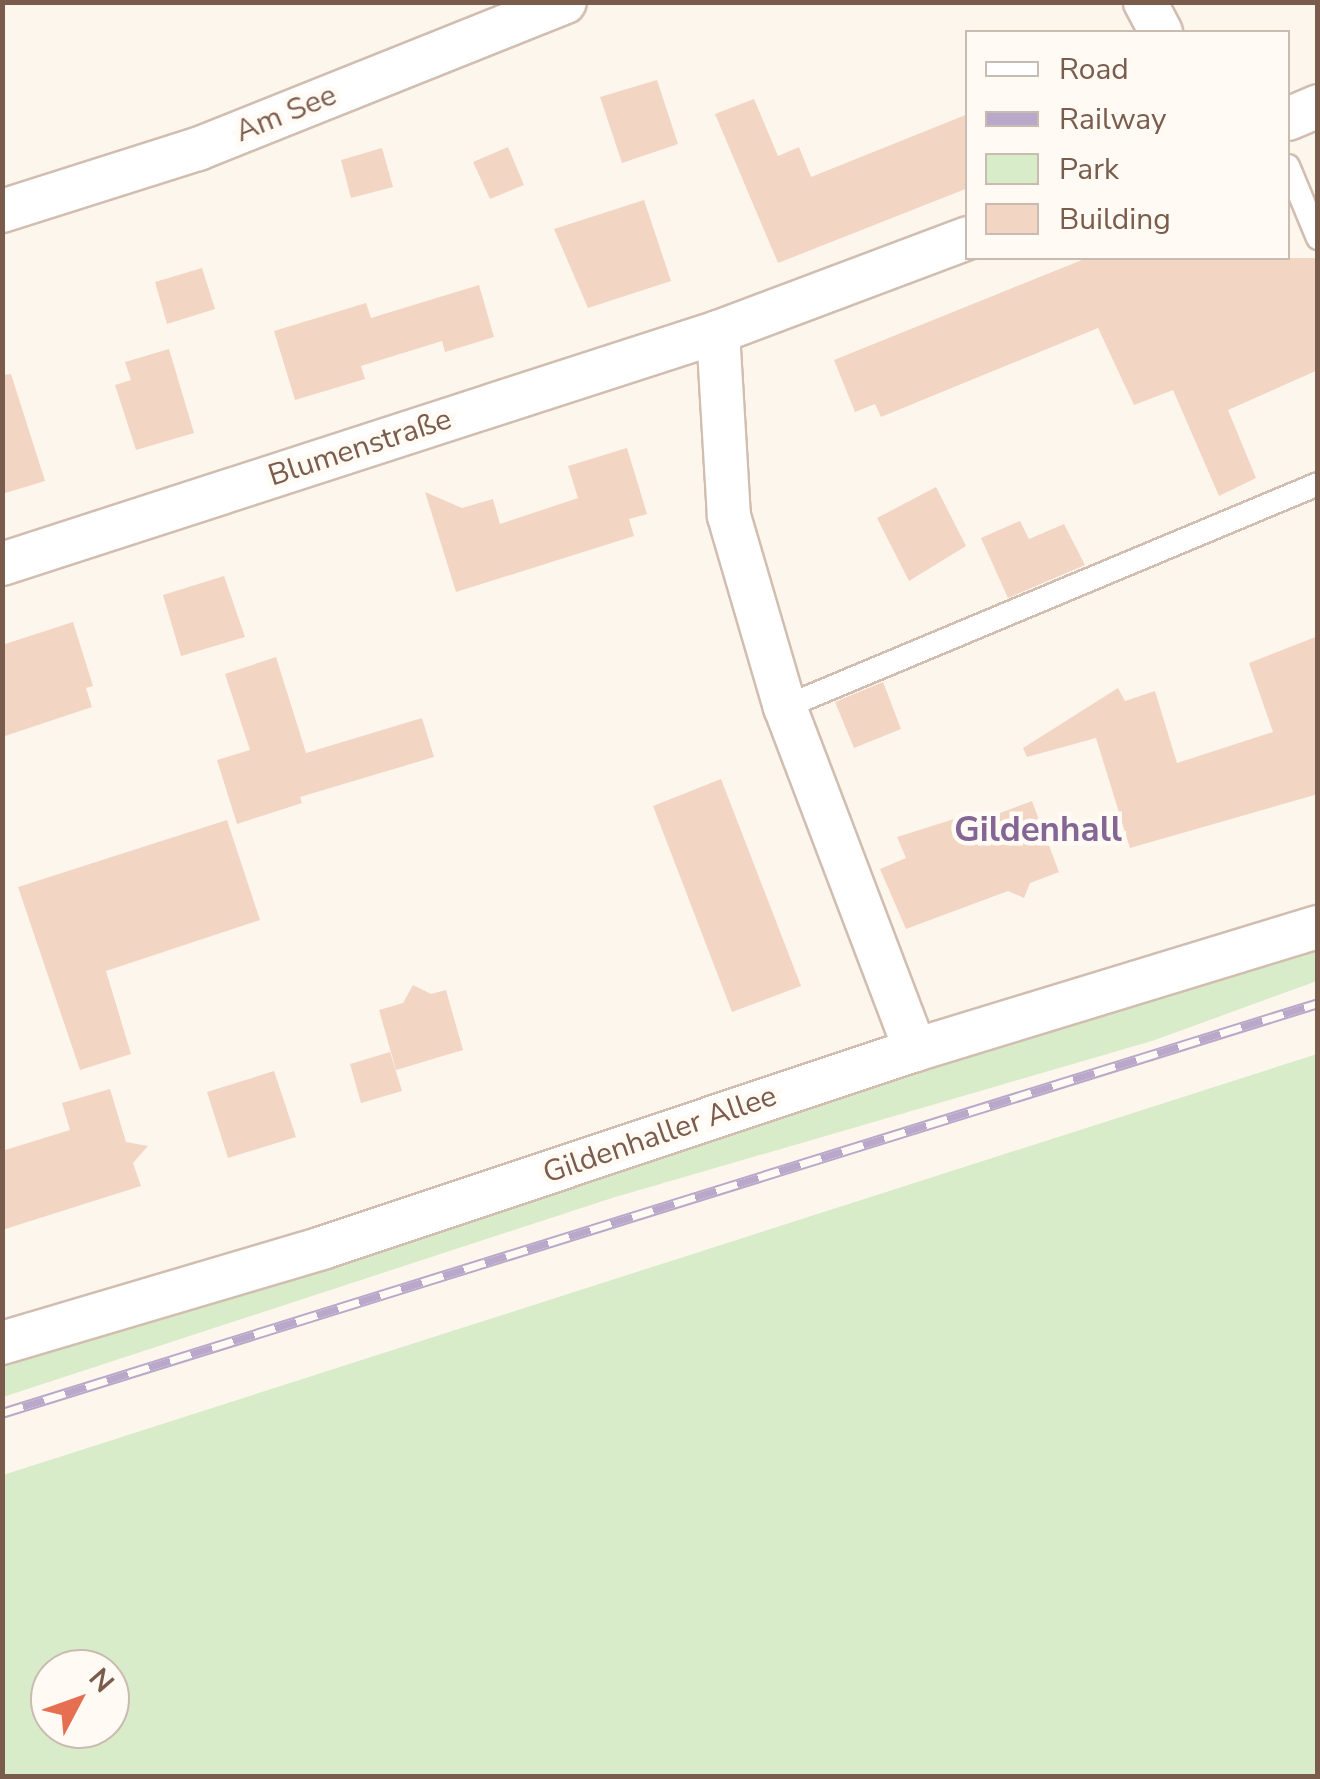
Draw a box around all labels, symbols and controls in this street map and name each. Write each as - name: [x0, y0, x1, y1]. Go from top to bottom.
- legend: [965, 30, 1290, 260]
- text: Road: [1059, 49, 1129, 90]
- street label: Am See: [230, 78, 342, 150]
- text: Railway: [1059, 99, 1167, 140]
- text: Park: [1059, 149, 1119, 190]
- text: Building: [1059, 199, 1171, 240]
- street label: Blumenstraße: [264, 401, 456, 495]
- district label: Gildenhall: [954, 809, 1122, 851]
- street label: Gildenhaller Allee: [539, 1078, 781, 1192]
- north arrow: [30, 1649, 130, 1749]
- text: N: [80, 1660, 122, 1701]

